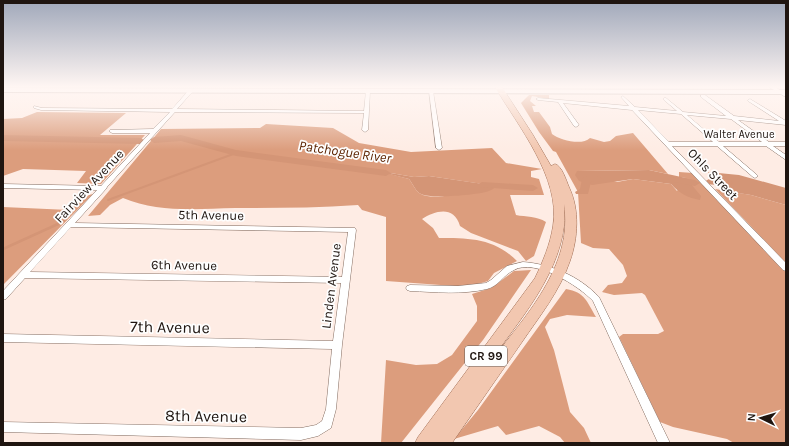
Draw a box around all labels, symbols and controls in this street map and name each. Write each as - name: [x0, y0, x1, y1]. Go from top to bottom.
- street label: Walter Avenue: [703, 128, 775, 141]
- water label: Patchogue River: [298, 137, 393, 167]
- street label: Ohls Street: [685, 145, 741, 203]
- street label: Fairview Avenue: [51, 146, 127, 226]
- street label: 5th Avenue: [178, 207, 244, 223]
- street label: Linden Avenue: [318, 242, 344, 330]
- street label: 6th Avenue: [151, 257, 217, 273]
- street label: 7th Avenue: [130, 317, 210, 337]
- road number: CR 99: [465, 346, 507, 366]
- north arrow: [741, 398, 781, 438]
- street label: 8th Avenue: [165, 406, 247, 426]
- text: N: [745, 413, 758, 422]

